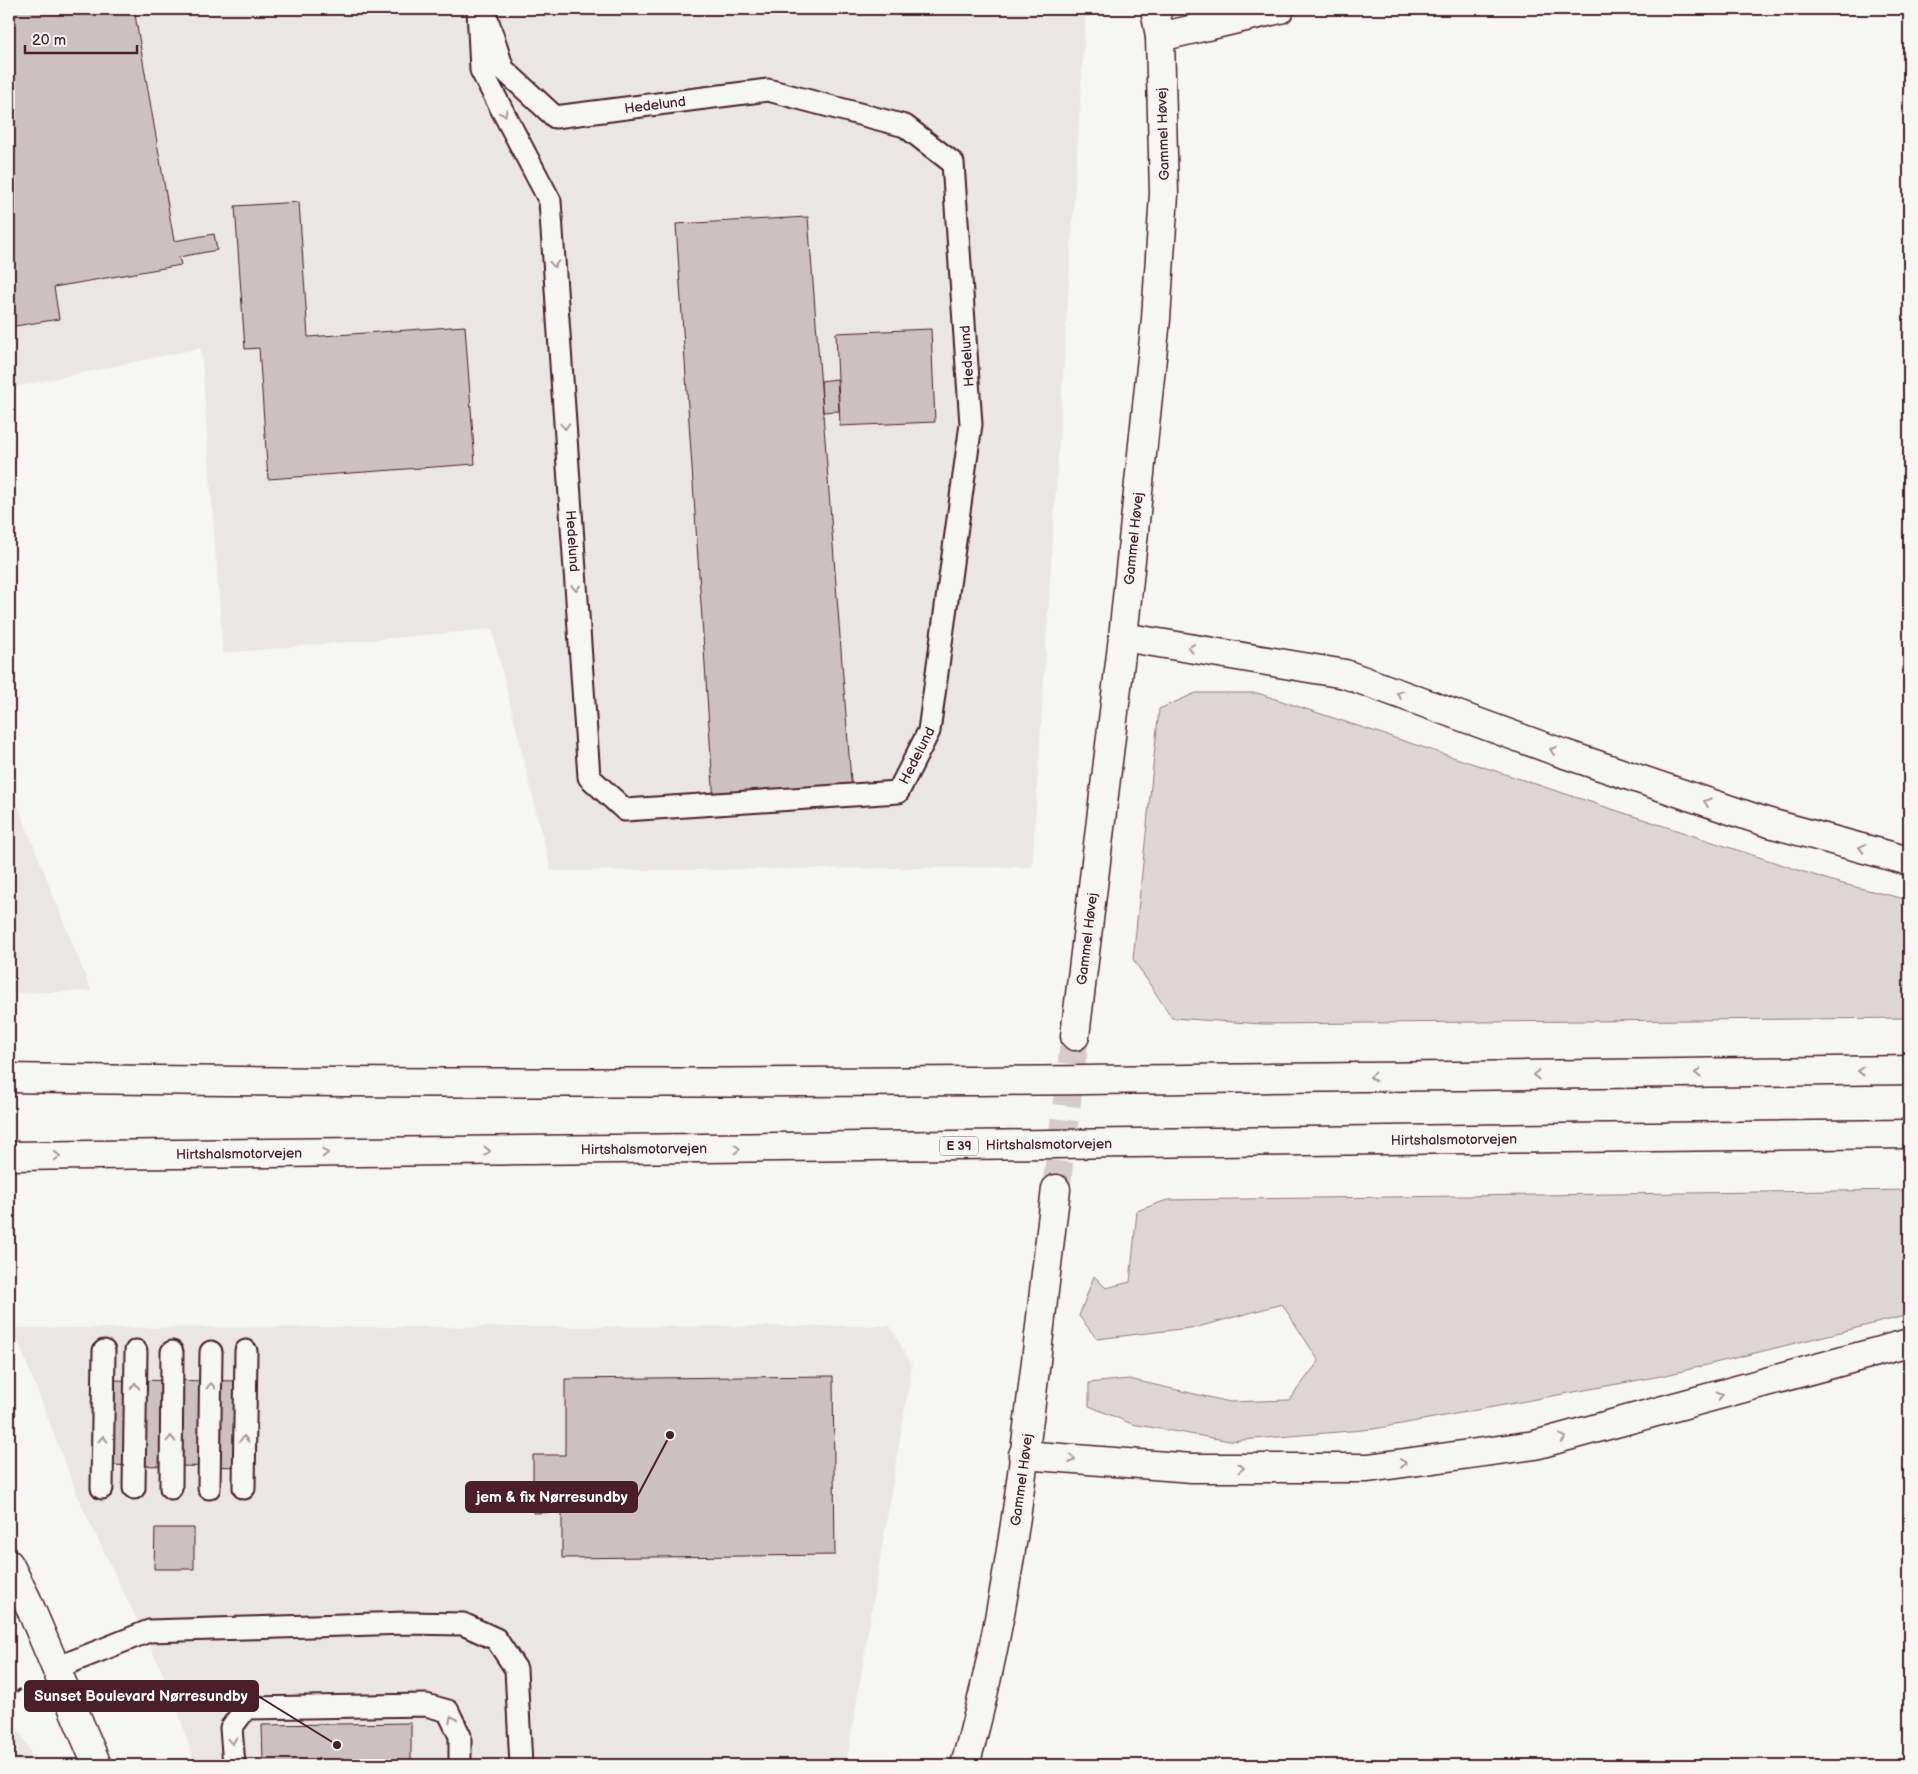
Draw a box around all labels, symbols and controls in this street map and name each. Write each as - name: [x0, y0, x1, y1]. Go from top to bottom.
- scale bar: [25, 22, 138, 54]
- text: 20 m: [32, 31, 66, 50]
- street label: Gammel Høvej: [1153, 87, 1173, 181]
- street label: Hedelund: [623, 93, 687, 117]
- one-way arrow: [498, 108, 508, 117]
- one-way arrow: [549, 261, 560, 269]
- street label: Hedelund: [956, 325, 978, 387]
- one-way arrow: [560, 423, 571, 431]
- street label: Gammel Høvej: [1120, 491, 1146, 586]
- street label: Hedelund: [562, 510, 584, 572]
- one-way arrow: [571, 585, 582, 593]
- one-way arrow: [1186, 643, 1195, 653]
- one-way arrow: [1396, 690, 1405, 700]
- street label: Hedelund: [895, 724, 938, 787]
- one-way arrow: [1549, 746, 1557, 756]
- one-way arrow: [1703, 797, 1711, 807]
- one-way arrow: [1858, 843, 1867, 854]
- street label: Gammel Høvej: [1073, 891, 1101, 986]
- one-way arrow: [1856, 1066, 1864, 1076]
- one-way arrow: [1694, 1068, 1702, 1078]
- one-way arrow: [1531, 1070, 1539, 1080]
- one-way arrow: [1369, 1072, 1376, 1082]
- street label: Hirtshalsmotorvejen: [1391, 1130, 1517, 1149]
- street label: Hirtshalsmotorvejen: [986, 1135, 1112, 1153]
- road number: E 39: [940, 1136, 978, 1156]
- street label: Hirtshalsmotorvejen: [581, 1139, 707, 1158]
- street label: Hirtshalsmotorvejen: [176, 1144, 302, 1163]
- one-way arrow: [734, 1144, 742, 1154]
- one-way arrow: [484, 1146, 492, 1156]
- one-way arrow: [322, 1148, 329, 1158]
- one-way arrow: [54, 1151, 62, 1161]
- one-way arrow: [130, 1382, 141, 1390]
- one-way arrow: [206, 1382, 216, 1390]
- one-way arrow: [1715, 1390, 1724, 1401]
- street label: Gammel Høvej: [1006, 1433, 1036, 1527]
- one-way arrow: [1559, 1433, 1567, 1443]
- one-way arrow: [98, 1435, 108, 1442]
- one-way arrow: [166, 1435, 176, 1442]
- one-way arrow: [239, 1435, 250, 1443]
- one-way arrow: [1068, 1453, 1076, 1464]
- one-way arrow: [1399, 1458, 1407, 1469]
- one-way arrow: [1237, 1463, 1245, 1473]
- callout: jem & fix Nørresundby: [466, 1482, 637, 1512]
- text: jem & fix Nørresundby: [475, 1488, 628, 1507]
- callout: Sunset Boulevard Nørresundby: [25, 1681, 258, 1711]
- text: Sunset Boulevard Nørresundby: [34, 1687, 248, 1706]
- one-way arrow: [448, 1715, 458, 1724]
- one-way arrow: [226, 1738, 237, 1746]

